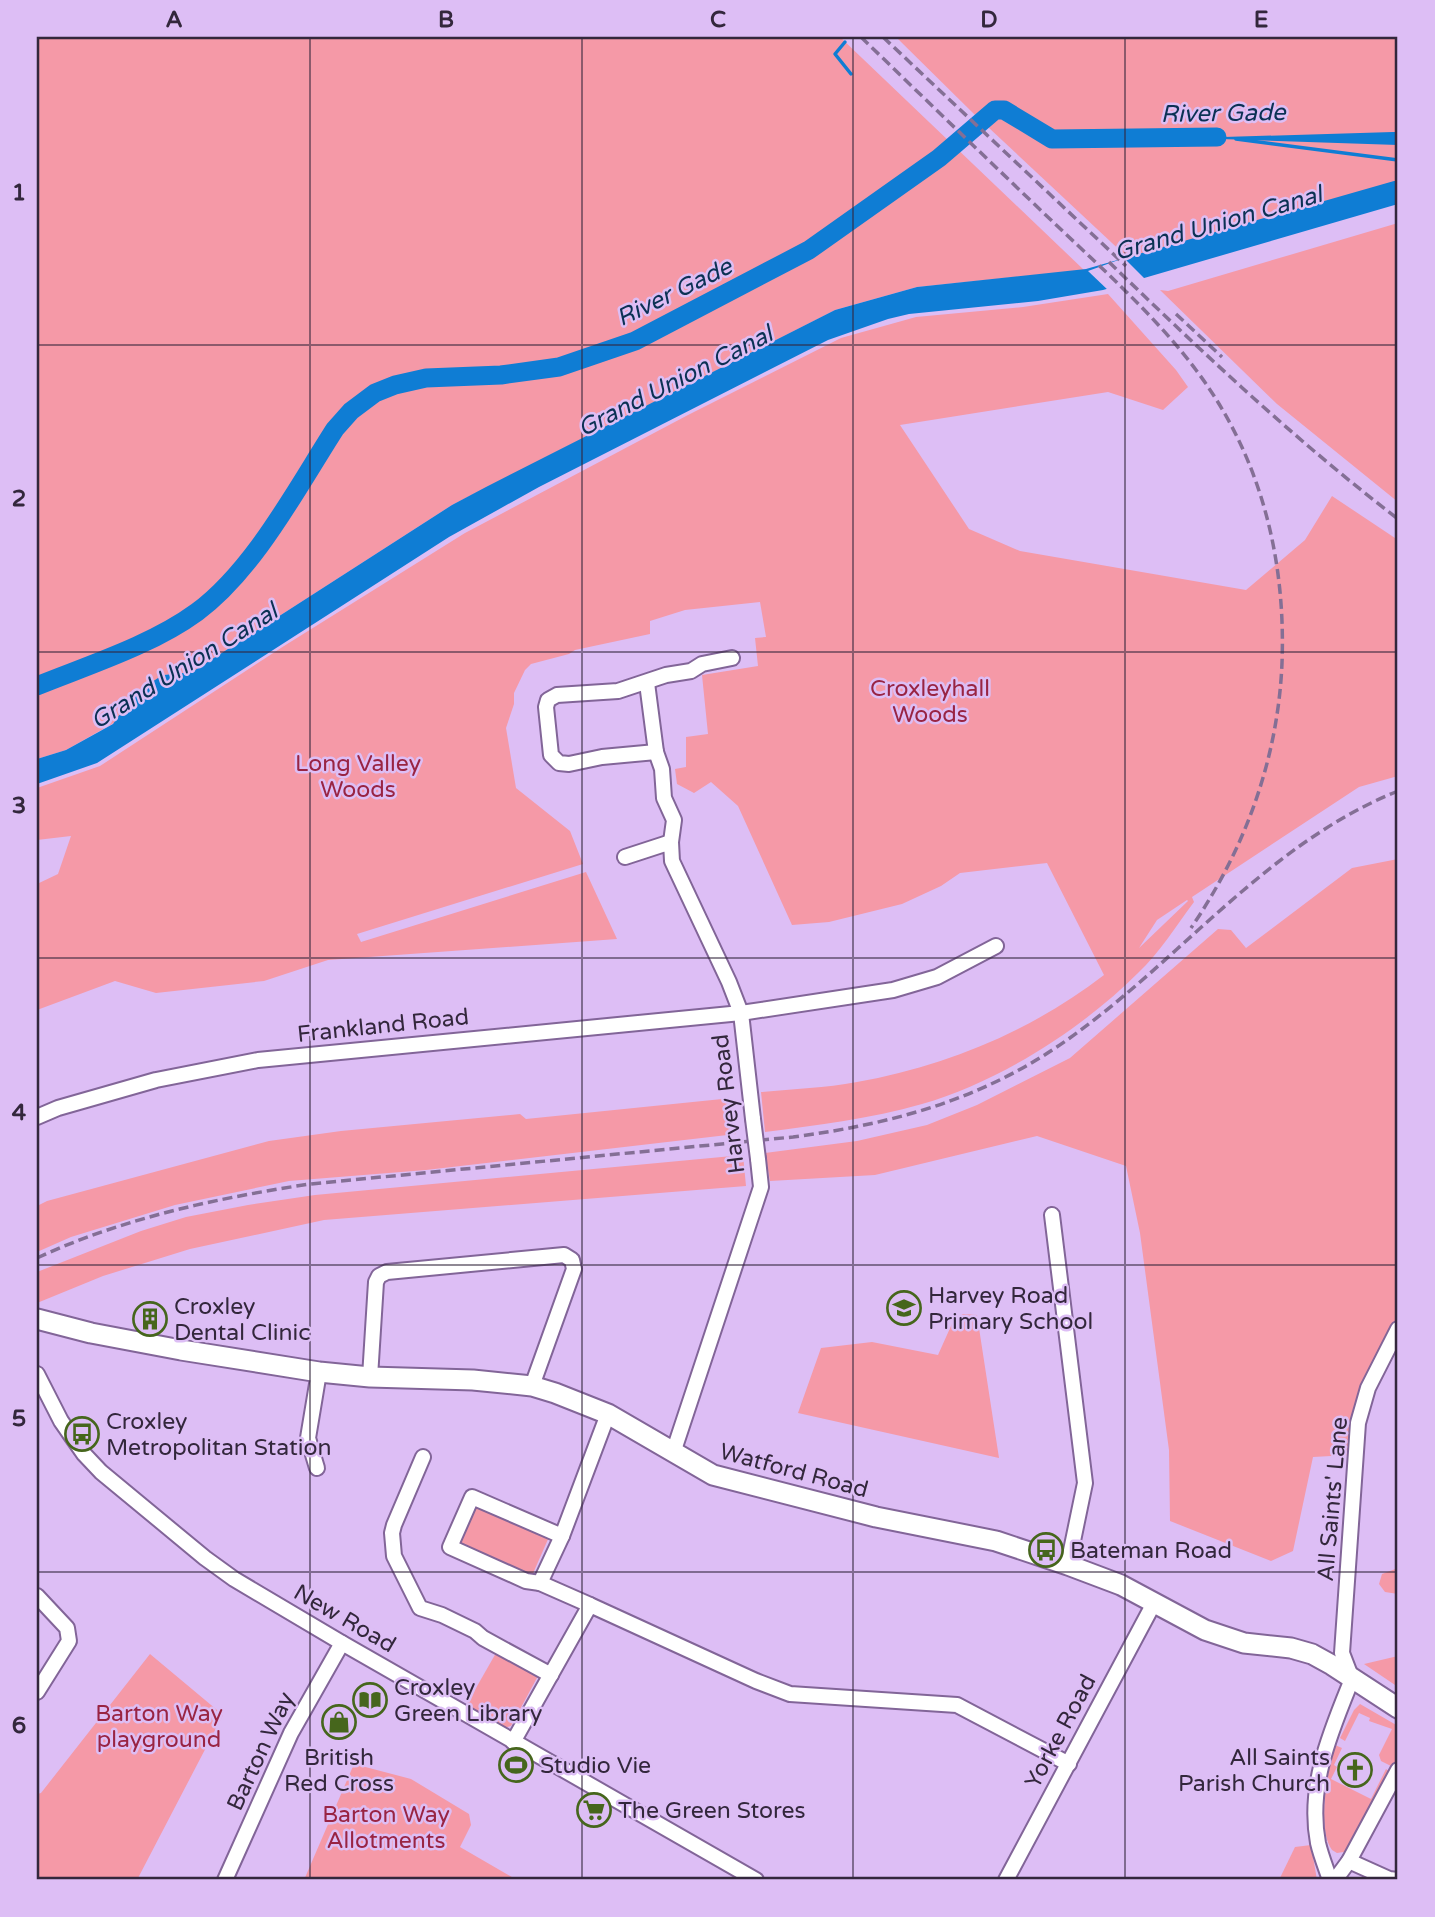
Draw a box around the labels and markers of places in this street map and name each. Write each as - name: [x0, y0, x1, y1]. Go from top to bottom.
- place label: Harvey Road Primary School: [928, 1282, 1093, 1336]
- school or university icon: Harvey Road Primary School: [885, 1289, 923, 1327]
- place label: Croxley Dental Clinic: [174, 1293, 310, 1347]
- building icon: Croxley Dental Clinic: [131, 1300, 169, 1338]
- place label: Croxley Metropolitan Station: [106, 1408, 331, 1462]
- bus stop icon: Croxley Metropolitan Station: [63, 1415, 101, 1453]
- bus stop icon: Bateman Road: [1027, 1531, 1065, 1569]
- place label: Bateman Road: [1070, 1537, 1232, 1565]
- place label: Croxley Green Library: [394, 1674, 542, 1728]
- library icon: Croxley Green Library: [351, 1681, 389, 1719]
- shop icon: British Red Cross: [320, 1703, 358, 1741]
- place label: British Red Cross: [284, 1744, 394, 1798]
- place label: All Saints Parish Church: [1178, 1744, 1330, 1798]
- sports icon: Studio Vie: [497, 1746, 535, 1784]
- church icon: All Saints Parish Church: [1336, 1751, 1374, 1789]
- place label: Studio Vie: [540, 1752, 651, 1780]
- supermarket icon: The Green Stores: [575, 1791, 613, 1829]
- place label: The Green Stores: [618, 1797, 806, 1825]

